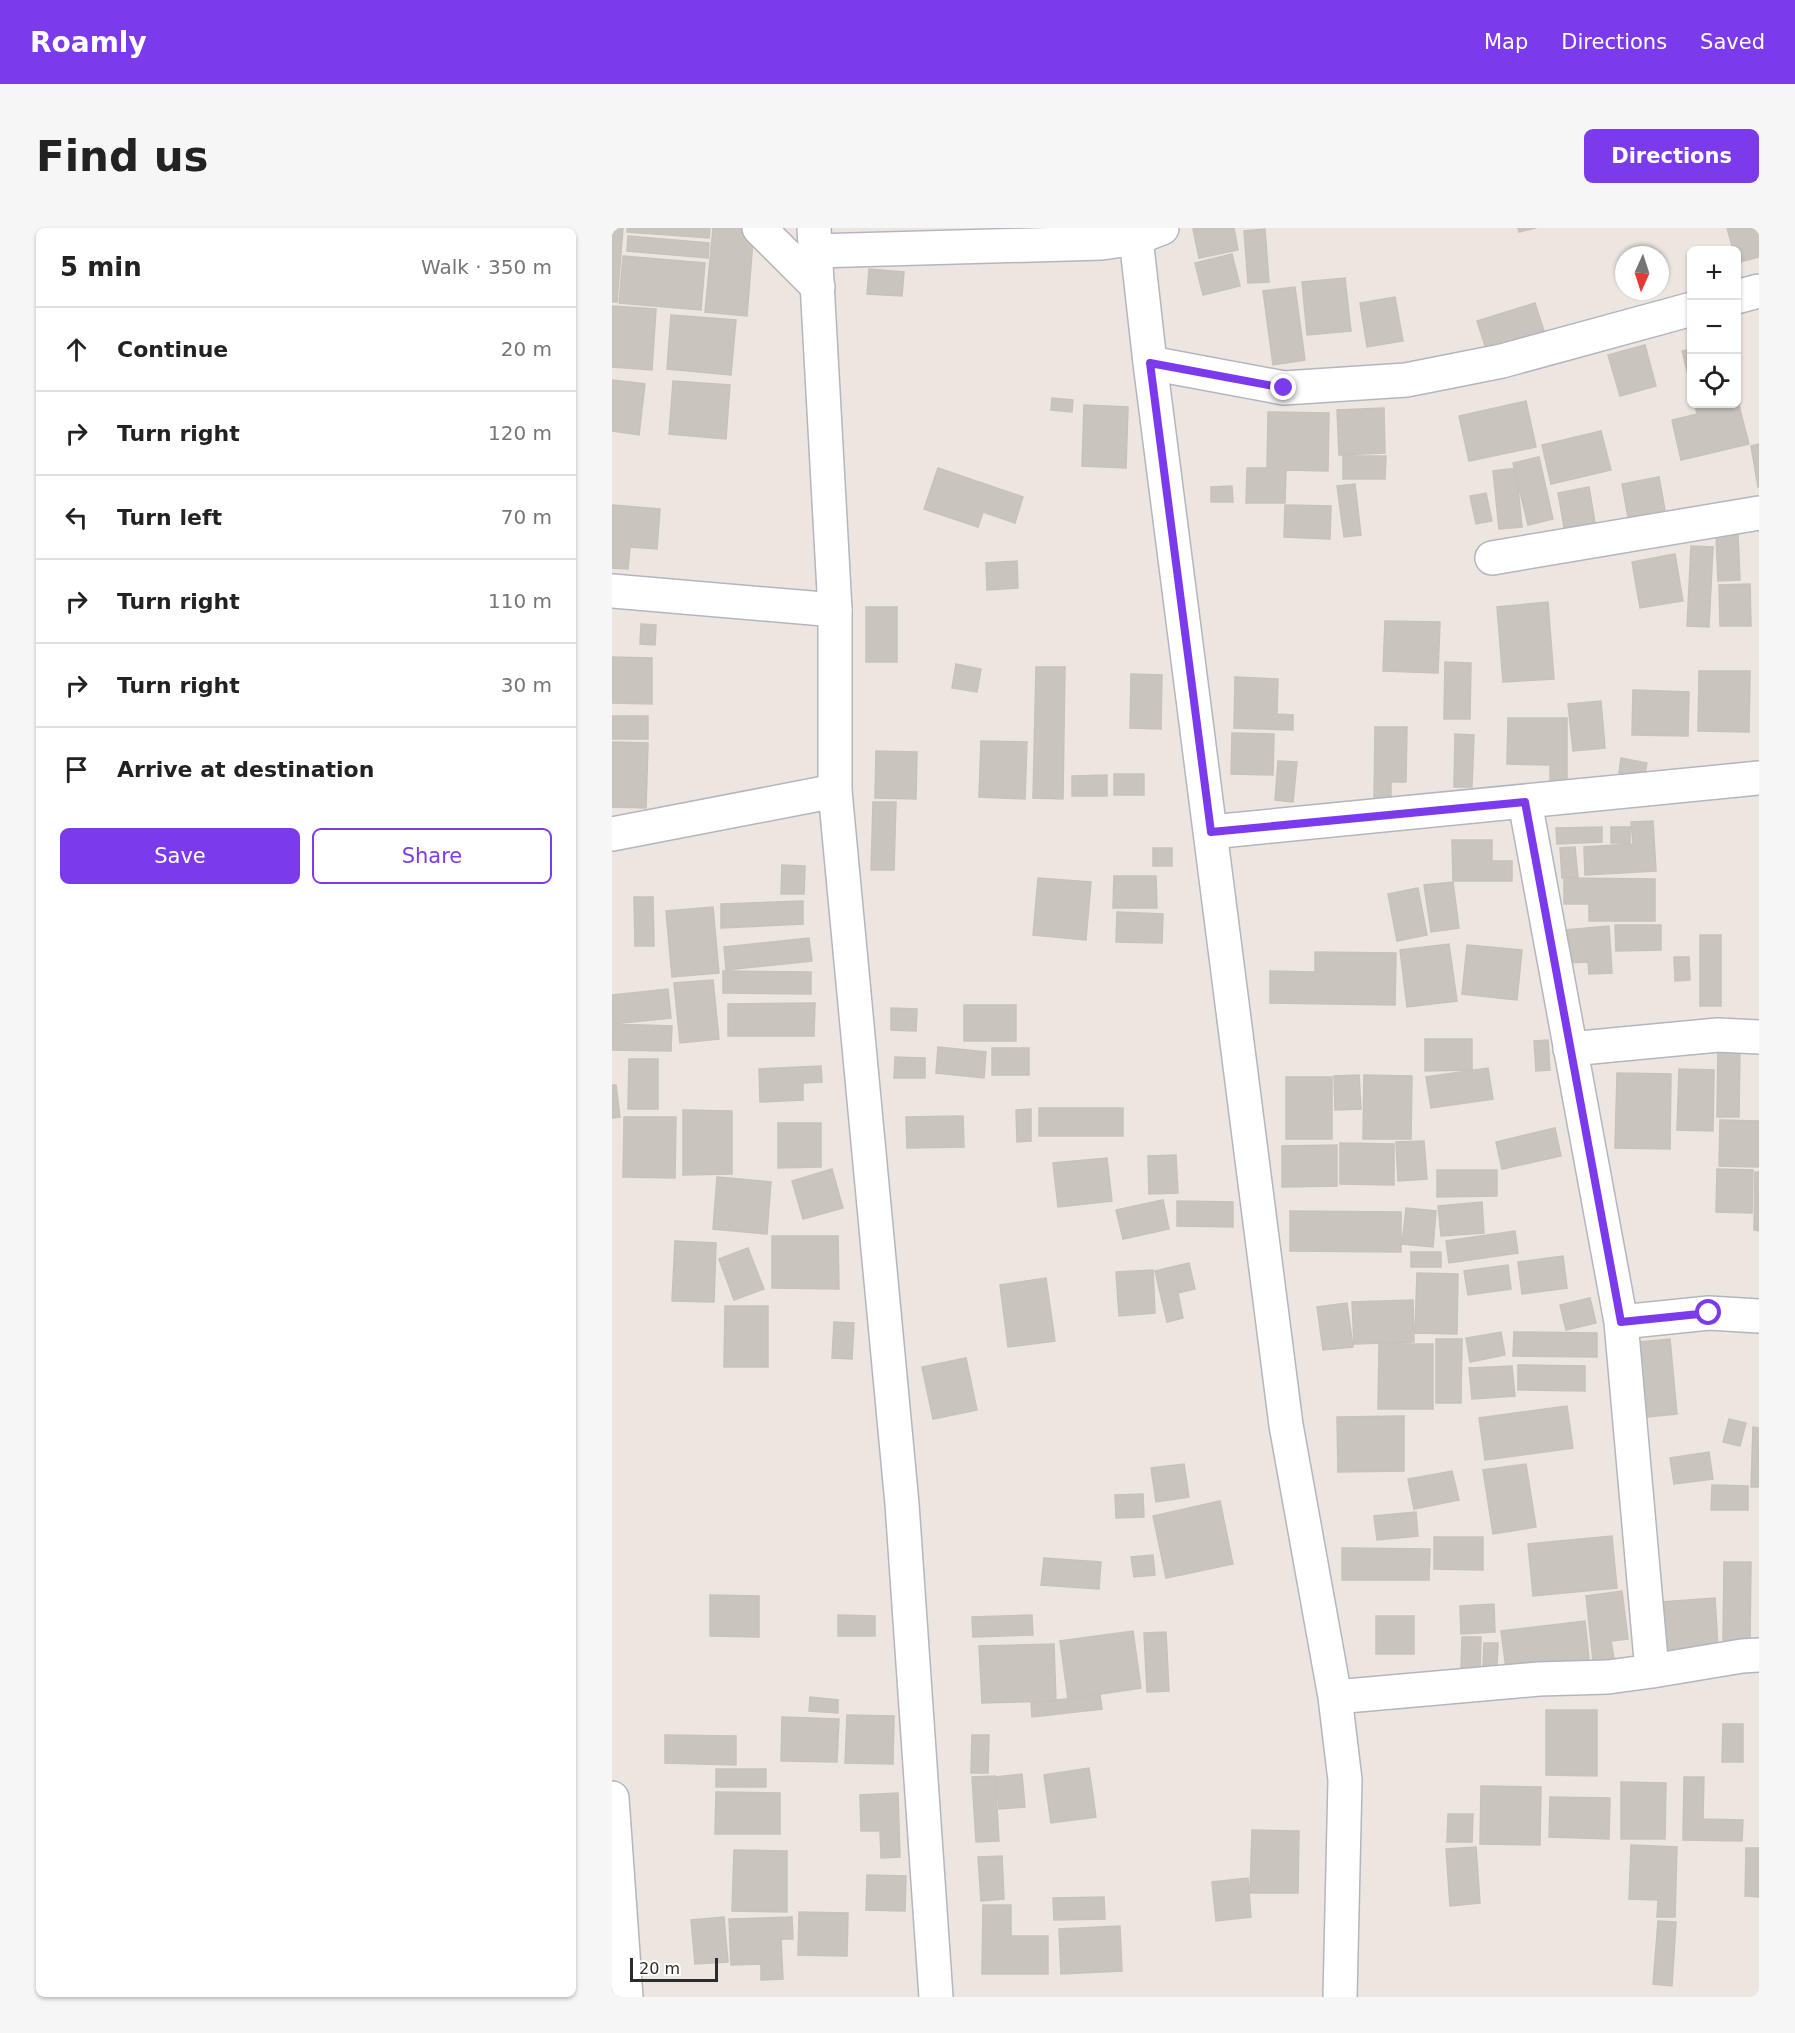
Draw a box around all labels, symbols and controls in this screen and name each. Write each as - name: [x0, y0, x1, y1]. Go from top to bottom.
- text: Roamly: [30, 26, 147, 59]
- text: Map: [1484, 30, 1528, 54]
- text: Directions: [1561, 30, 1667, 54]
- text: Saved: [1700, 30, 1765, 54]
- button: Directions: [1584, 129, 1759, 183]
- text: Find us: [36, 132, 209, 181]
- north arrow: [1615, 246, 1669, 300]
- map controls: [1687, 246, 1741, 408]
- button: +: [1687, 246, 1741, 300]
- text: 5 min: [60, 252, 142, 282]
- text: Walk · 350 m: [421, 255, 552, 279]
- button: −: [1687, 300, 1741, 354]
- icon: ahead: [60, 333, 93, 366]
- text: Continue: [117, 337, 228, 362]
- text: 20 m: [501, 337, 552, 361]
- button: locate: [1687, 354, 1741, 408]
- route end: [1270, 374, 1296, 400]
- icon: right: [60, 417, 93, 450]
- text: Turn right: [117, 421, 240, 446]
- text: 120 m: [488, 421, 552, 445]
- icon: left: [60, 501, 93, 534]
- text: Turn left: [117, 505, 222, 530]
- text: 70 m: [501, 505, 552, 529]
- icon: right: [60, 585, 93, 618]
- text: Turn right: [117, 589, 240, 614]
- text: 110 m: [488, 589, 552, 613]
- icon: right: [60, 669, 93, 702]
- text: Turn right: [117, 673, 240, 698]
- text: 30 m: [501, 673, 552, 697]
- icon: arrive: [60, 753, 93, 786]
- text: Arrive at destination: [117, 757, 374, 782]
- button: Save: [60, 828, 300, 884]
- button: Share: [312, 828, 552, 884]
- route start: [1695, 1299, 1721, 1325]
- scale bar: [630, 1955, 718, 1982]
- text: 20 m: [639, 1959, 680, 1978]

